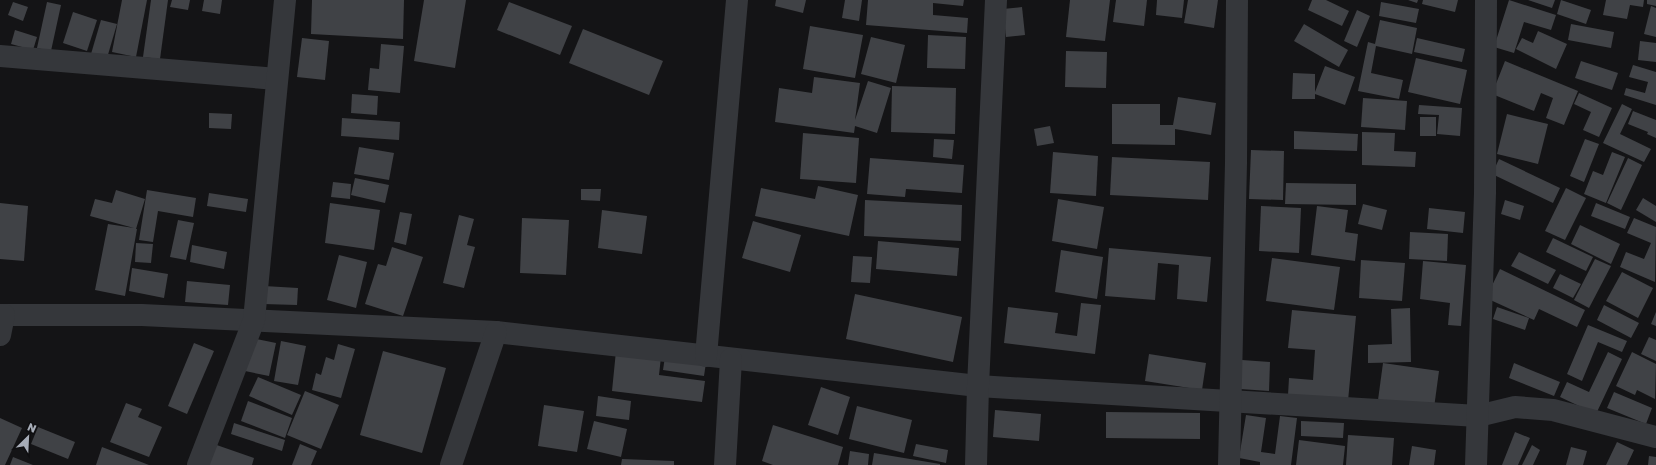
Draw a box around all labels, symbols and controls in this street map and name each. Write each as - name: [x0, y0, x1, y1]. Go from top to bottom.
- north arrow: [8, 417, 48, 457]
- text: N: [26, 420, 39, 435]

